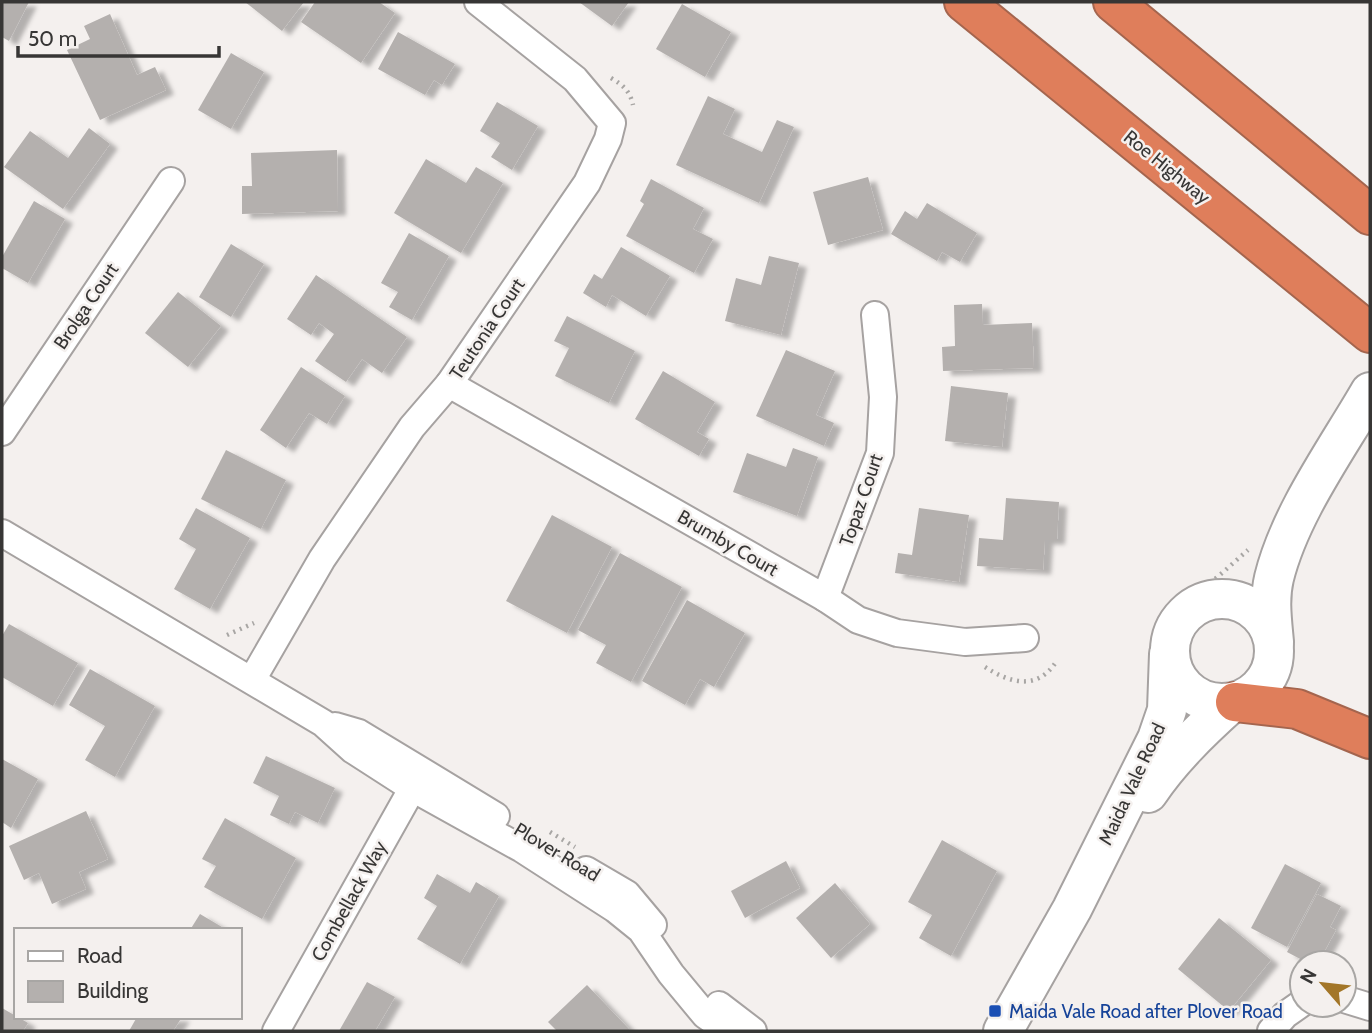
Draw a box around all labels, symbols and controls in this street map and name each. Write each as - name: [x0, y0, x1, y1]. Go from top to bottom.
- scale bar: [18, 14, 219, 58]
- text: 50 m: [28, 26, 77, 51]
- street label: Roe Highway: [1119, 125, 1215, 209]
- street label: Brolga Court: [49, 258, 124, 353]
- street label: Teutonia Court: [445, 273, 530, 384]
- street label: Topaz Court: [834, 450, 888, 549]
- street label: Brumby Court: [674, 505, 783, 581]
- street label: Maida Vale Road: [1094, 719, 1170, 849]
- street label: Plover Road: [510, 817, 604, 887]
- street label: Combellack Way: [306, 837, 392, 965]
- legend: [14, 928, 242, 1019]
- text: Road: [77, 943, 123, 968]
- north arrow: [1288, 949, 1358, 1019]
- text: N: [1295, 965, 1322, 988]
- text: Building: [77, 978, 149, 1003]
- place label: Maida Vale Road after Plover Road: [1009, 1000, 1283, 1023]
- marker: Maida Vale Road after Plover Road: [987, 1003, 1003, 1019]

